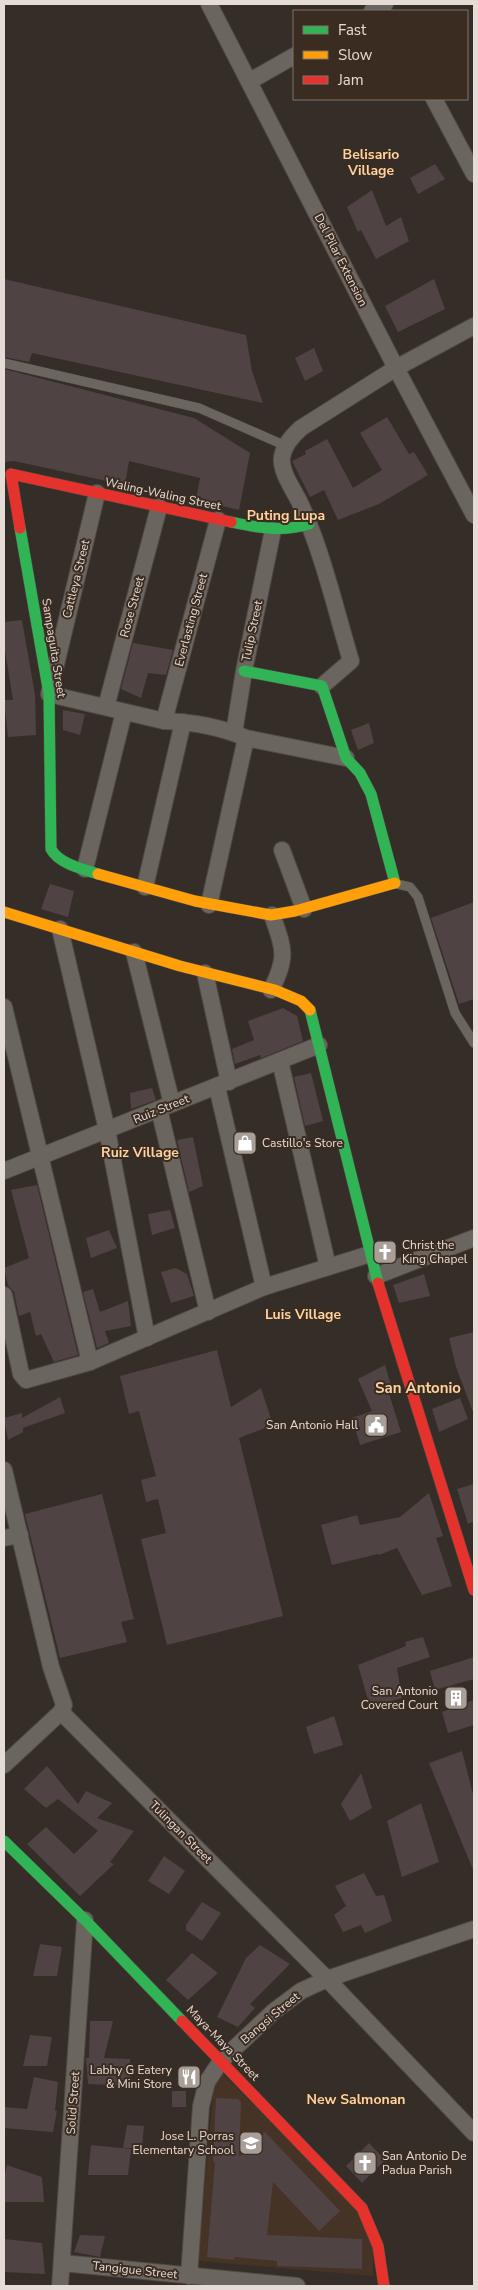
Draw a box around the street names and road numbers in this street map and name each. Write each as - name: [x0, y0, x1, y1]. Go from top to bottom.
- street label: Del Pilar Extension: [311, 211, 371, 309]
- street label: Waling-Waling Street: [103, 474, 223, 514]
- street label: Cattleya Street: [58, 537, 94, 620]
- street label: Everlasting Street: [171, 571, 211, 668]
- street label: Rose Street: [116, 574, 148, 639]
- street label: Sampaguita Street: [38, 597, 70, 700]
- street label: Tulip Street: [238, 598, 266, 663]
- street label: Ruiz Street: [131, 1090, 192, 1127]
- street label: Tulingan Street: [146, 1797, 216, 1867]
- street label: Bangsi Street: [237, 1988, 304, 2047]
- street label: Maya-Maya Street: [183, 2002, 264, 2085]
- street label: Solid Street: [63, 2070, 83, 2135]
- street label: Tangigue Street: [92, 2258, 179, 2282]

